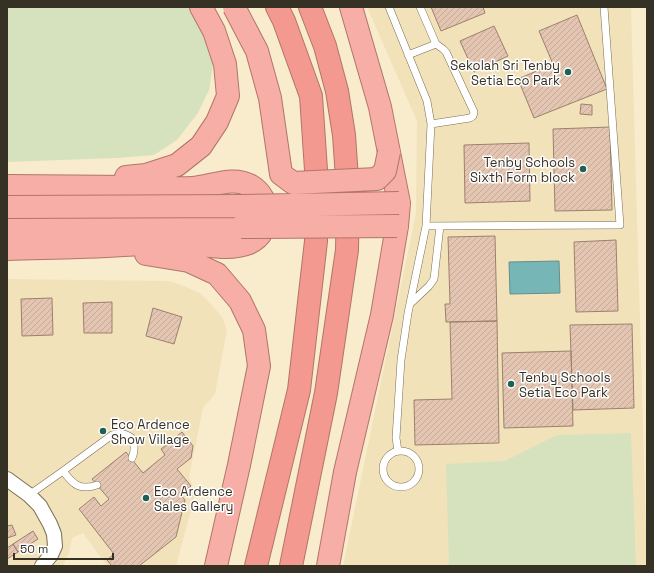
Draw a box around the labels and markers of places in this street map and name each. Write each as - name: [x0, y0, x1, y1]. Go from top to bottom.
- place label: Sekolah Sri Tenby Setia Eco Park: [450, 57, 560, 89]
- marker: Sekolah Sri Tenby Setia Eco Park: [563, 67, 573, 77]
- place label: Tenby Schools Sixth Form block: [470, 154, 575, 186]
- marker: Tenby Schools Sixth Form block: [578, 164, 588, 174]
- place label: Tenby Schools Setia Eco Park: [519, 369, 611, 401]
- marker: Tenby Schools Setia Eco Park: [506, 379, 516, 389]
- place label: Eco Ardence Show Village: [111, 416, 190, 448]
- marker: Eco Ardence Show Village: [98, 426, 108, 436]
- place label: Eco Ardence Sales Gallery: [154, 483, 234, 515]
- marker: Eco Ardence Sales Gallery: [141, 493, 151, 503]

